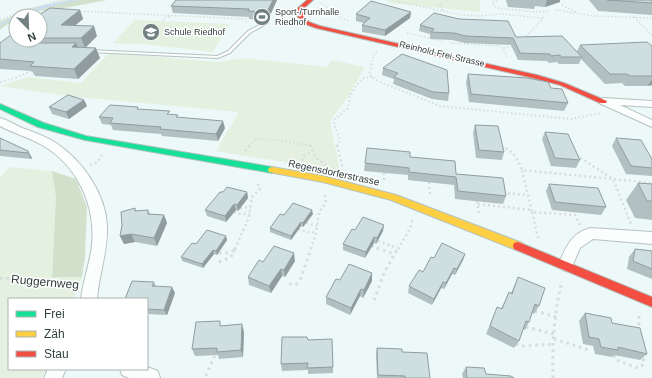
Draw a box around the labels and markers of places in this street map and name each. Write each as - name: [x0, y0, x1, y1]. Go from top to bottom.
- sports icon: Sport-/Turnhalle Riedhof: [252, 7, 272, 27]
- place label: Sport-/Turnhalle Riedhof: [275, 7, 339, 27]
- school or university icon: Schule Riedhof: [141, 22, 161, 42]
- place label: Schule Riedhof: [164, 27, 226, 37]

